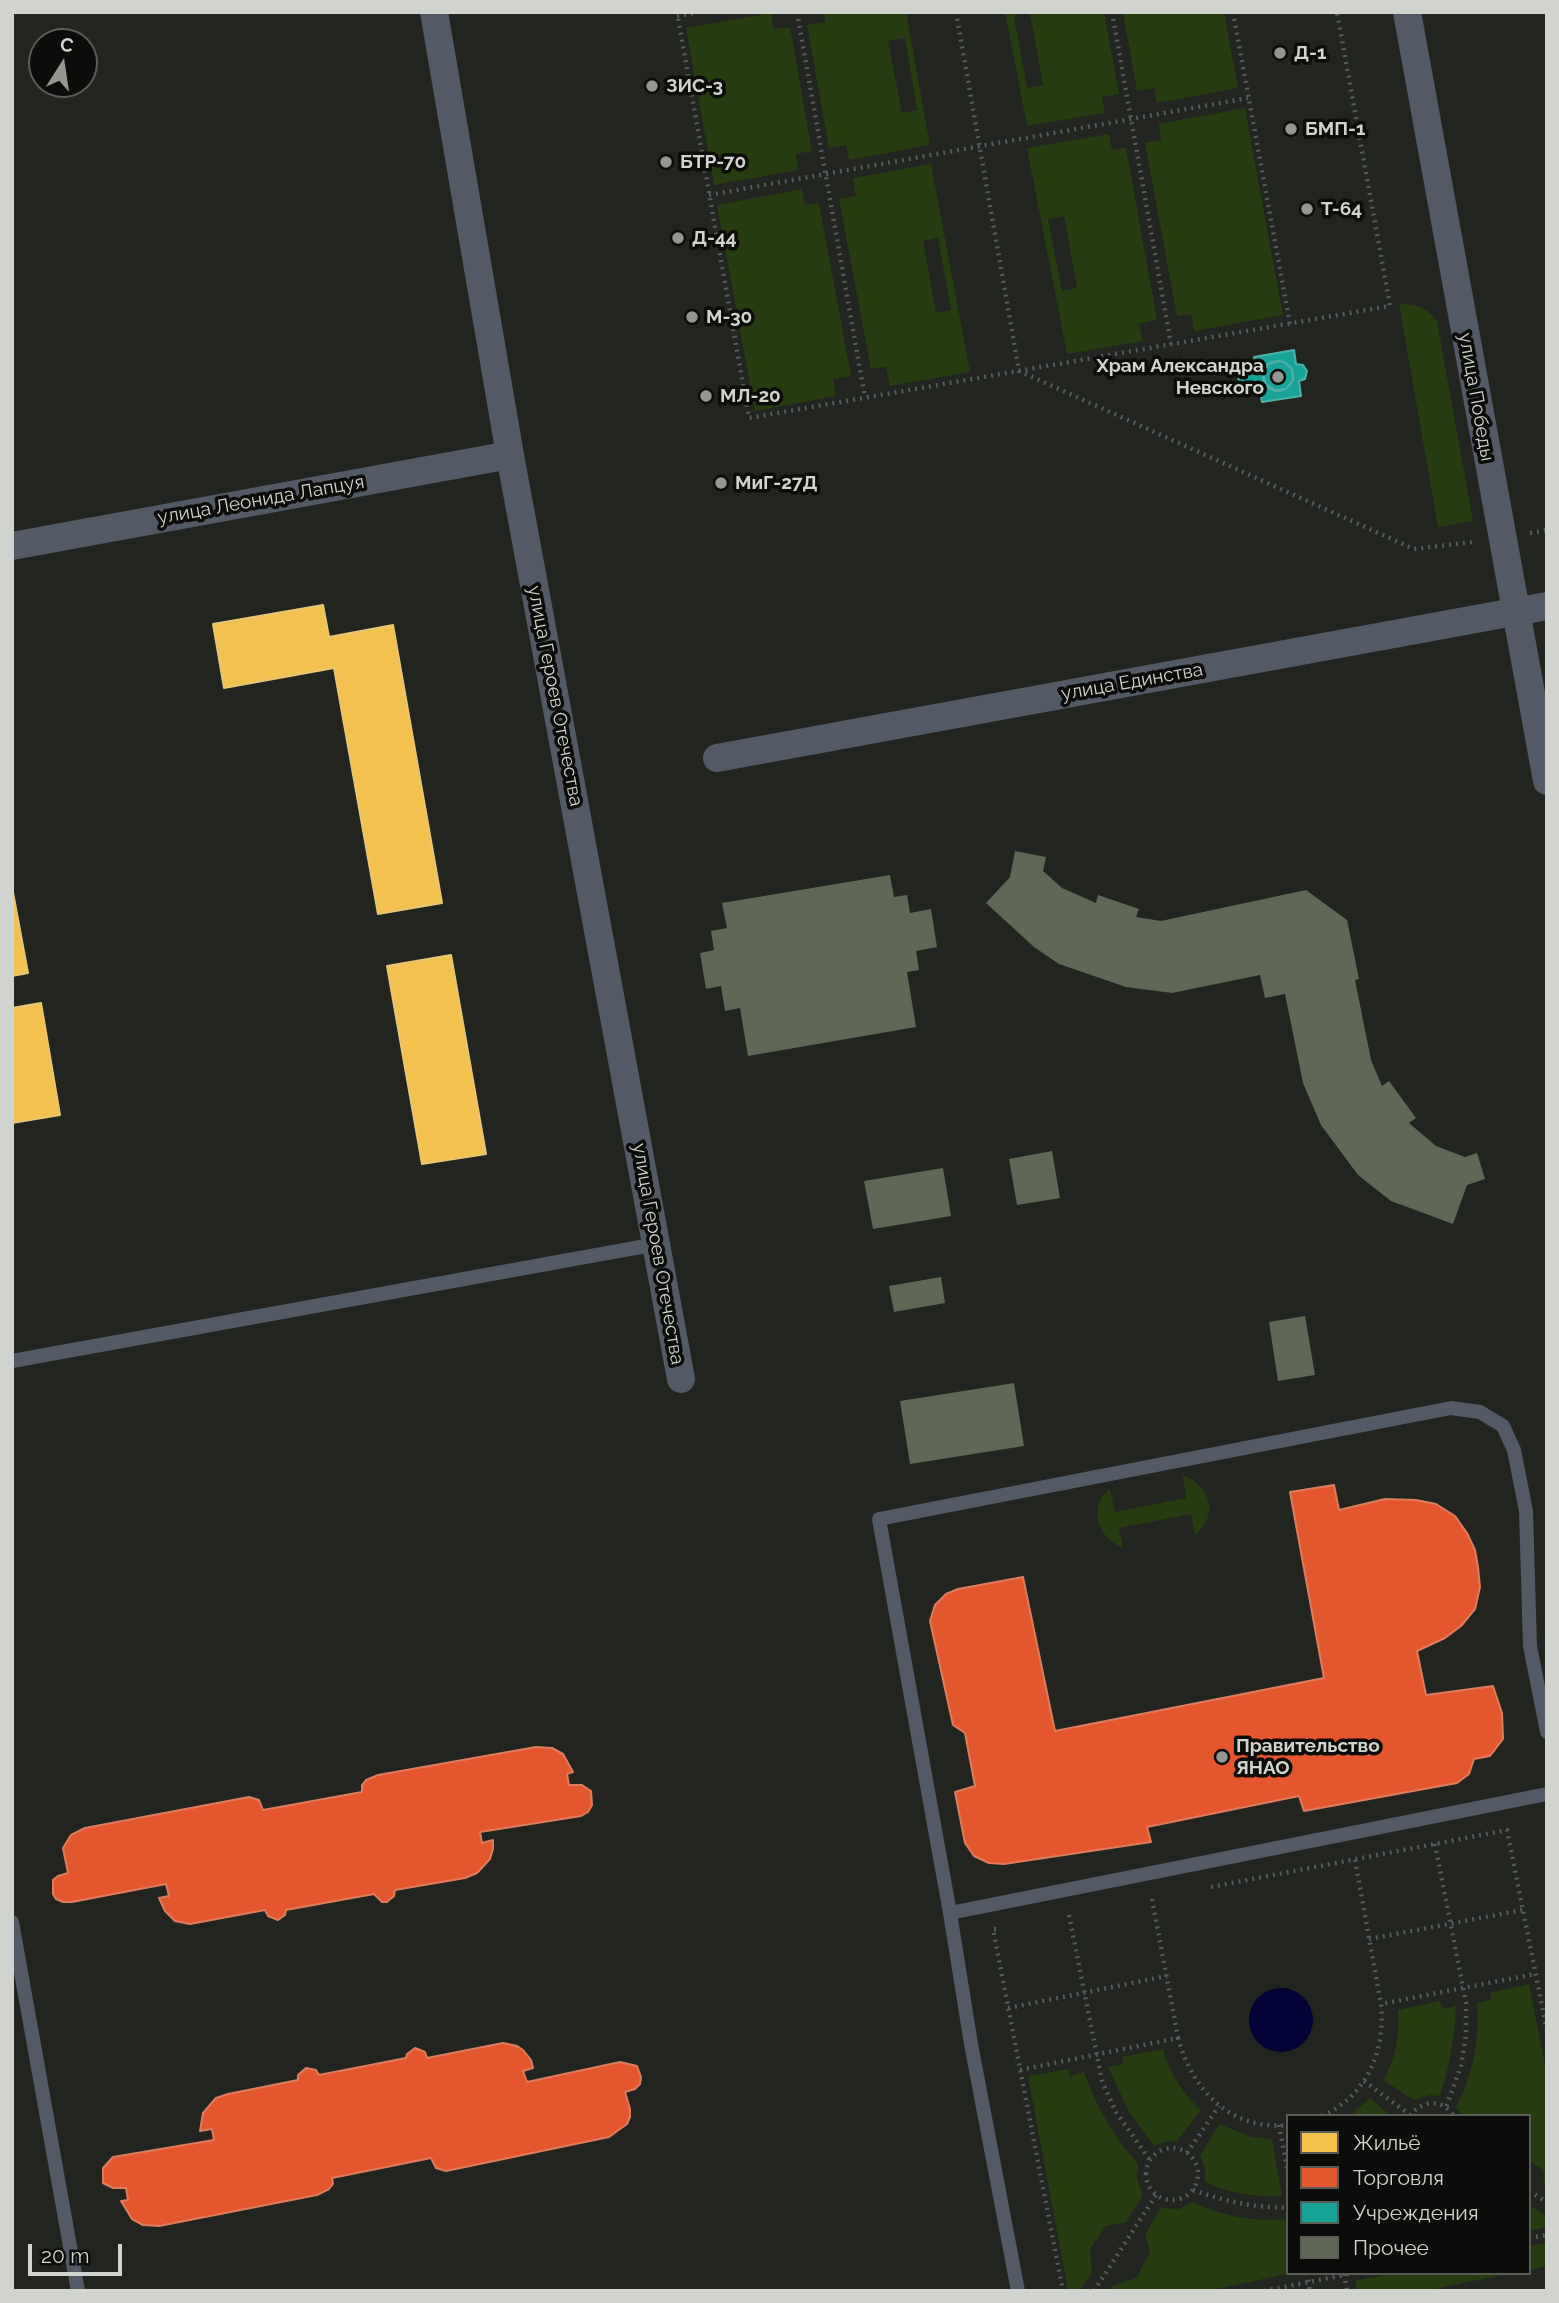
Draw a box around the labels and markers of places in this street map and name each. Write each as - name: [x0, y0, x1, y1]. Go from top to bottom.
- place label: Д-1: [1294, 42, 1326, 64]
- marker: Д-1: [1272, 45, 1288, 61]
- place label: ЗИС-3: [666, 75, 723, 97]
- marker: ЗИС-3: [644, 78, 660, 94]
- place label: БМП-1: [1305, 118, 1365, 140]
- marker: БМП-1: [1283, 121, 1299, 137]
- place label: БТР-70: [680, 151, 746, 173]
- marker: БТР-70: [658, 154, 674, 170]
- place label: Т-64: [1321, 198, 1362, 220]
- marker: Т-64: [1299, 201, 1315, 217]
- place label: Д-44: [692, 227, 737, 249]
- marker: Д-44: [670, 230, 686, 246]
- place label: М-30: [706, 306, 752, 328]
- marker: М-30: [684, 309, 700, 325]
- place label: Храм Александра Невского: [1097, 355, 1264, 399]
- marker: Храм Александра Невского: [1270, 369, 1286, 385]
- place label: МЛ-20: [720, 385, 781, 407]
- marker: МЛ-20: [698, 388, 714, 404]
- place label: МиГ-27Д: [735, 472, 818, 494]
- marker: МиГ-27Д: [713, 475, 729, 491]
- place label: Правительство ЯНАО: [1236, 1735, 1380, 1779]
- marker: Правительство ЯНАО: [1214, 1749, 1230, 1765]

